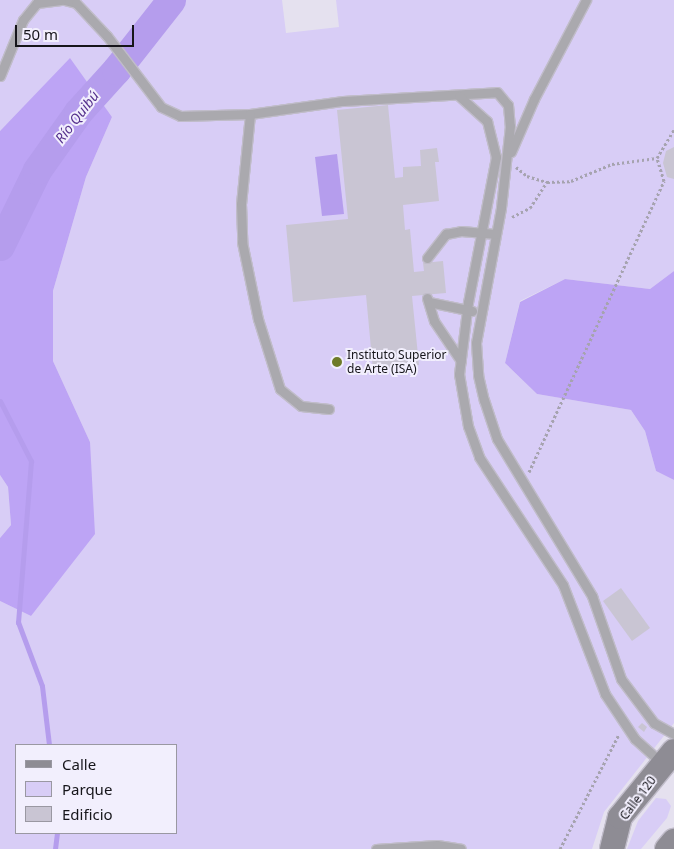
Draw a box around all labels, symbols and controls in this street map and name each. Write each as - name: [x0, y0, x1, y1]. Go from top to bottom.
- scale bar: [18, 15, 136, 47]
- text: 50 m: [23, 24, 58, 44]
- water label: Río Quibú: [52, 88, 102, 146]
- place label: Instituto Superior de Arte (ISA): [347, 348, 447, 376]
- marker: Instituto Superior de Arte (ISA): [331, 356, 343, 368]
- legend: [15, 744, 178, 834]
- text: Calle: [62, 754, 96, 774]
- street label: Calle 120: [617, 773, 659, 823]
- text: Parque: [62, 779, 112, 799]
- text: Edificio: [62, 804, 113, 824]

